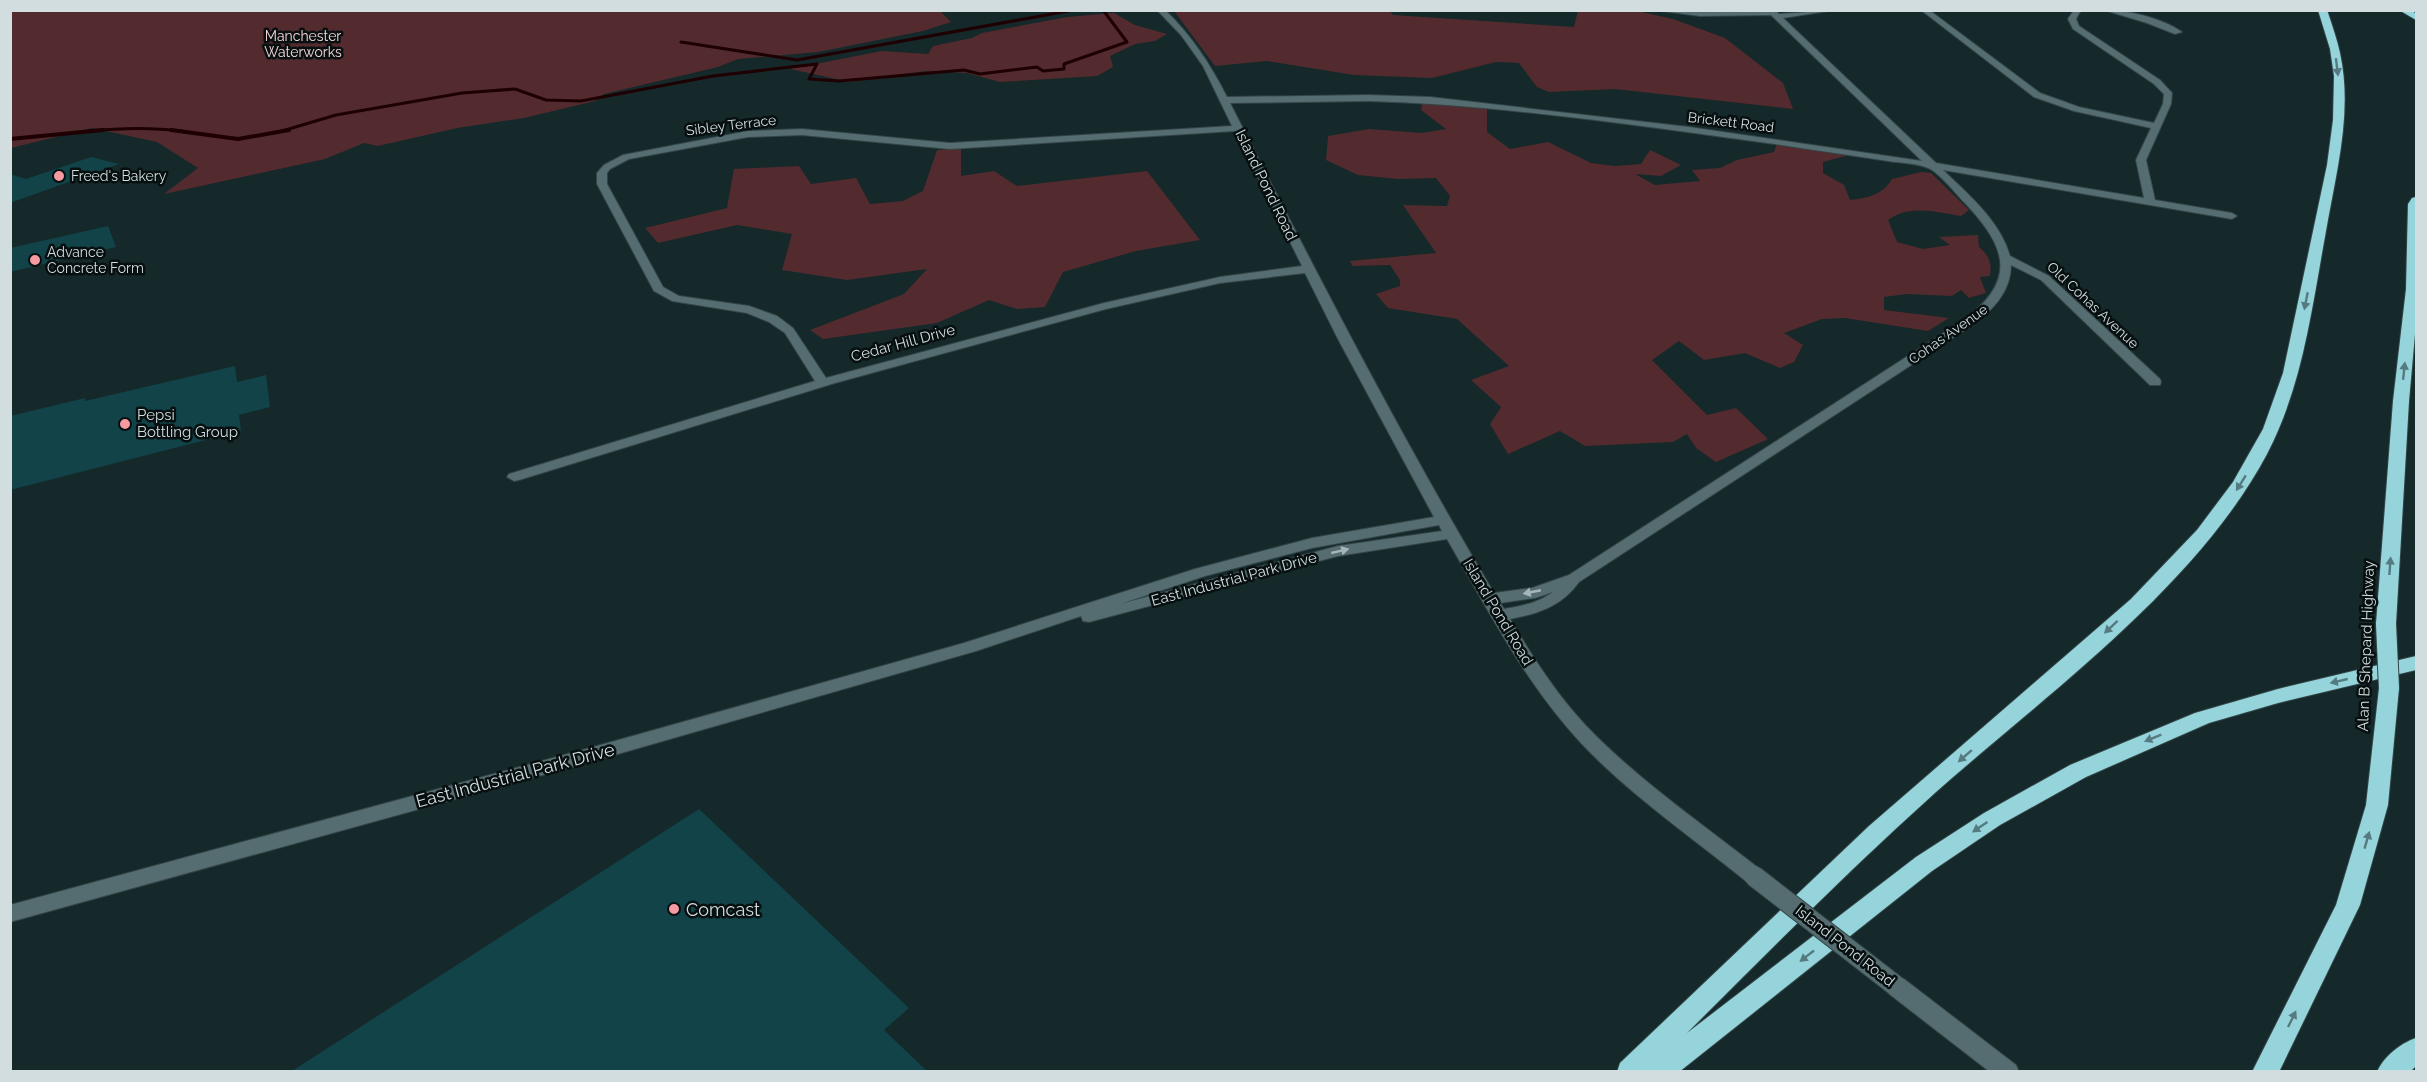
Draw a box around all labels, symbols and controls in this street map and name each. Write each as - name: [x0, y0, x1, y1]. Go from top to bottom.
- park label: Manchester Waterworks: [264, 28, 342, 60]
- one-way arrow: [2333, 57, 2342, 76]
- street label: Brickett Road: [1687, 109, 1775, 135]
- street label: Sibley Terrace: [685, 112, 777, 138]
- street label: Island Pond Road: [1231, 127, 1301, 243]
- place label: Freed's Bakery: [71, 168, 167, 184]
- marker: Freed's Bakery: [52, 169, 66, 183]
- place label: Advance Concrete Form: [47, 244, 144, 276]
- marker: Advance Concrete Form: [28, 253, 42, 267]
- street label: Old Cohas Avenue: [2044, 258, 2142, 352]
- one-way arrow: [2302, 292, 2311, 311]
- street label: Cohas Avenue: [1905, 301, 1991, 367]
- street label: Cedar Hill Drive: [849, 320, 957, 366]
- one-way arrow: [2399, 362, 2409, 381]
- place label: Pepsi Bottling Group: [137, 406, 238, 441]
- marker: Pepsi Bottling Group: [118, 417, 132, 431]
- one-way arrow: [2236, 475, 2247, 491]
- one-way arrow: [1331, 546, 1350, 555]
- street label: East Industrial Park Drive: [1149, 548, 1319, 610]
- street label: Island Pond Road: [1459, 555, 1537, 669]
- one-way arrow: [2385, 556, 2395, 575]
- street label: Alan B Shepard Highway: [2354, 560, 2378, 732]
- one-way arrow: [1523, 588, 1542, 597]
- one-way arrow: [2105, 620, 2119, 634]
- one-way arrow: [2330, 677, 2348, 687]
- one-way arrow: [2144, 734, 2162, 743]
- street label: East Industrial Park Drive: [413, 738, 617, 812]
- one-way arrow: [1958, 749, 1973, 762]
- one-way arrow: [1972, 821, 1988, 832]
- one-way arrow: [2363, 831, 2372, 849]
- place label: Comcast: [686, 899, 760, 920]
- marker: Comcast: [667, 902, 681, 916]
- street label: Island Pond Road: [1792, 902, 1898, 990]
- one-way arrow: [1799, 949, 1814, 961]
- one-way arrow: [2287, 1011, 2296, 1028]

